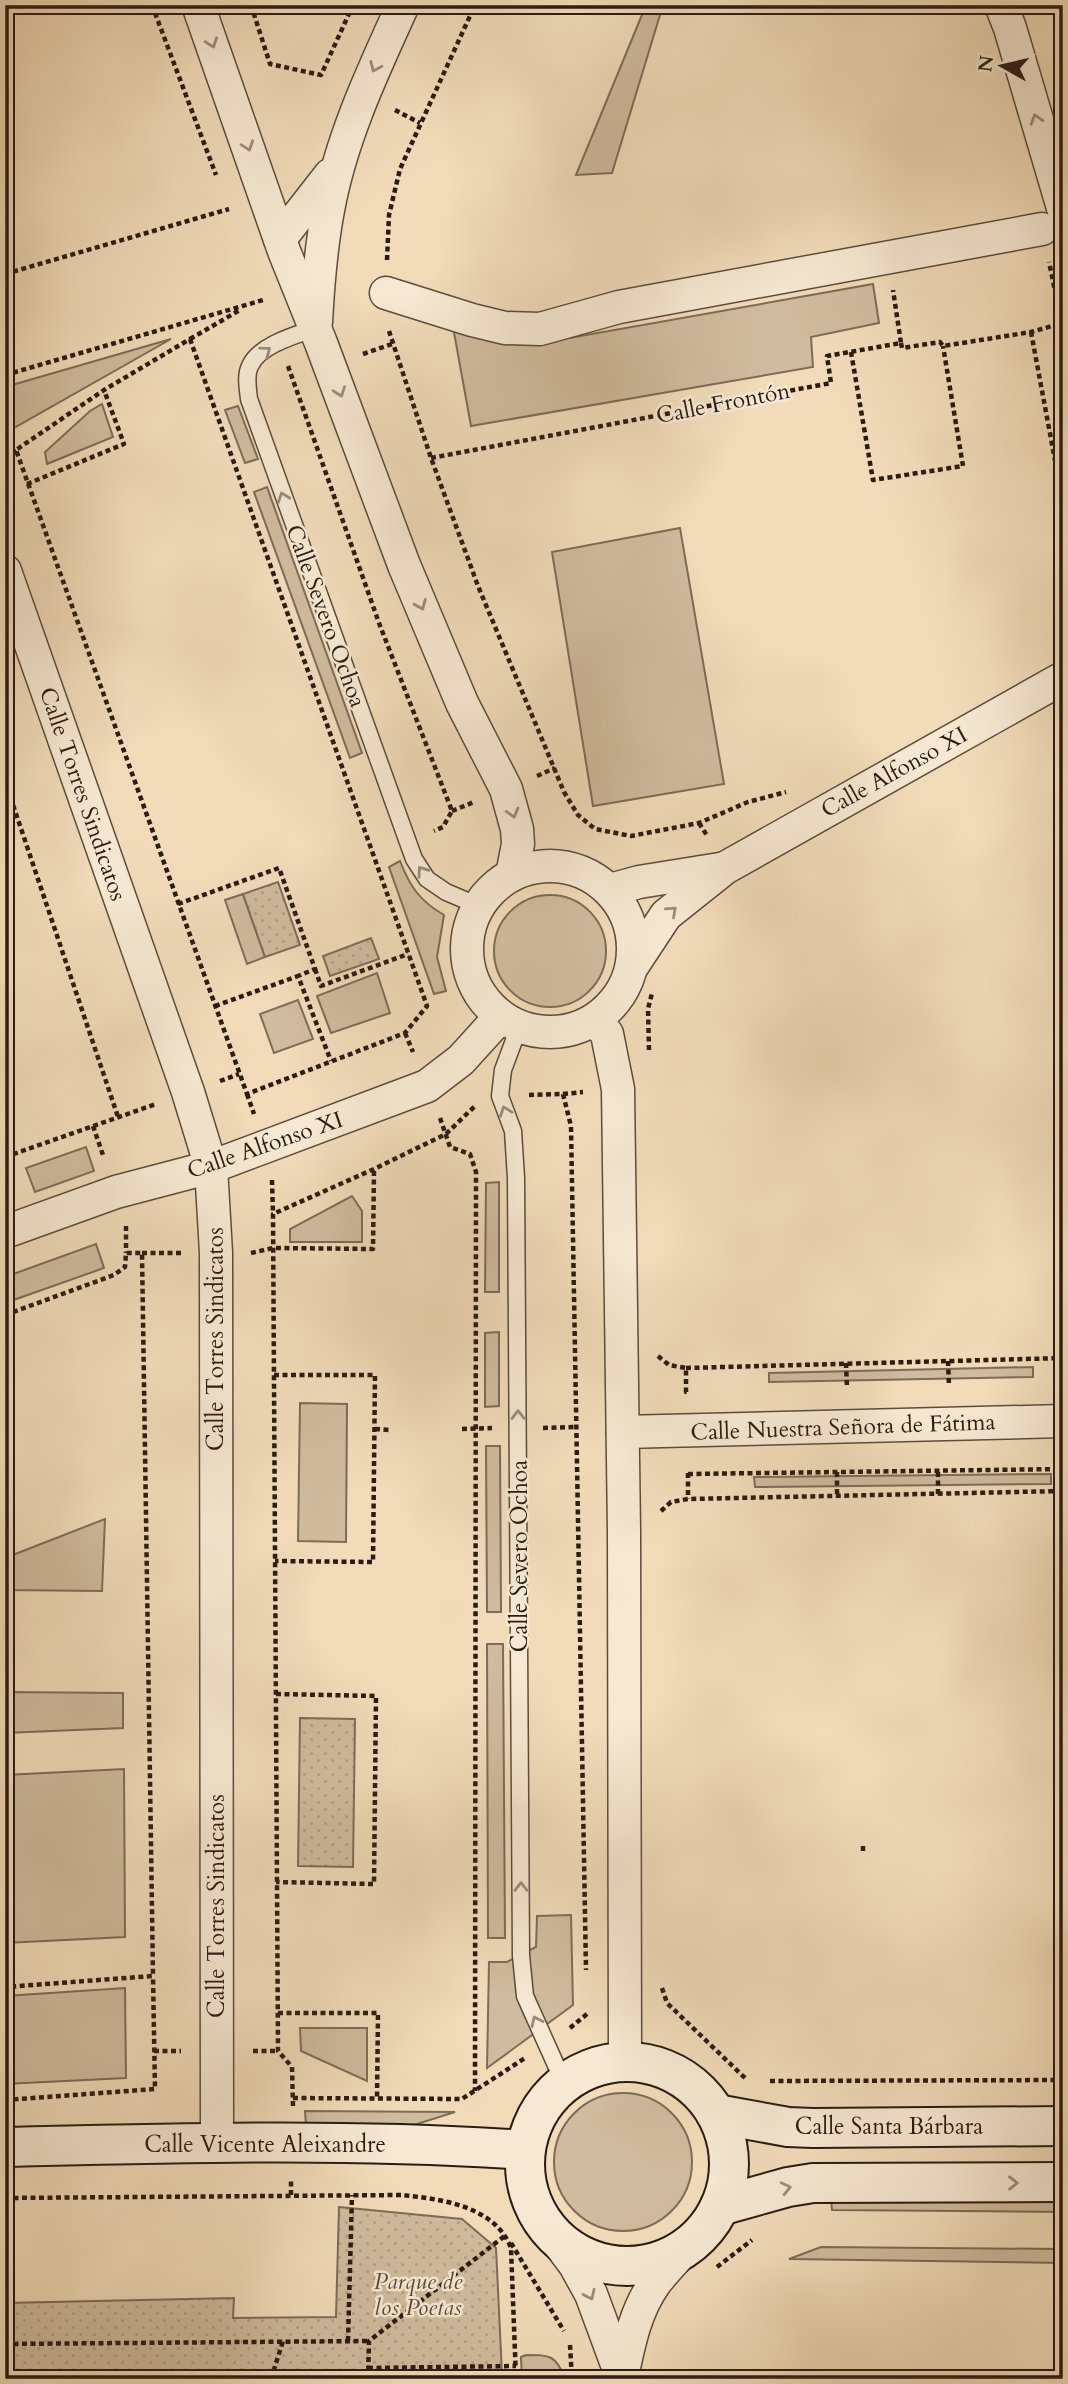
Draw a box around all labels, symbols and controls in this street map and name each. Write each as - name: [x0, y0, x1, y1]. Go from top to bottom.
- north arrow: [967, 32, 1036, 102]
- one-way arrow: [203, 37, 217, 49]
- text: N: [972, 53, 1000, 74]
- one-way arrow: [369, 60, 383, 73]
- one-way arrow: [1030, 113, 1045, 125]
- one-way arrow: [240, 140, 254, 152]
- one-way arrow: [258, 346, 270, 359]
- street label: Calle Frontón: [653, 375, 793, 431]
- one-way arrow: [331, 386, 345, 398]
- one-way arrow: [277, 492, 291, 504]
- street label: Calle Severo Ochoa: [279, 520, 373, 712]
- one-way arrow: [413, 597, 427, 610]
- street label: Calle Torres Sindicatos: [32, 683, 134, 905]
- street label: Calle Alfonso XI: [815, 719, 973, 825]
- one-way arrow: [504, 806, 519, 818]
- one-way arrow: [418, 866, 430, 879]
- one-way arrow: [664, 906, 677, 919]
- street label: Calle Alfonso XI: [183, 1104, 347, 1186]
- one-way arrow: [499, 1105, 513, 1117]
- street label: Calle Torres Sindicatos: [200, 1227, 231, 1451]
- street label: Calle Nuestra Señora de Fátima: [690, 1406, 996, 1448]
- one-way arrow: [510, 1409, 526, 1420]
- street label: Calle Severo Ochoa: [504, 1460, 535, 1652]
- street label: Calle Torres Sindicatos: [201, 1794, 232, 2018]
- one-way arrow: [513, 1882, 529, 1892]
- one-way arrow: [530, 2016, 544, 2028]
- street label: Calle Santa Bárbara: [795, 2111, 983, 2142]
- street label: Calle Vicente Aleixandre: [144, 2129, 386, 2160]
- one-way arrow: [1009, 2175, 1019, 2191]
- one-way arrow: [780, 2182, 792, 2196]
- park label: Parque de los Poetas: [374, 2266, 462, 2323]
- one-way arrow: [582, 2288, 596, 2300]

